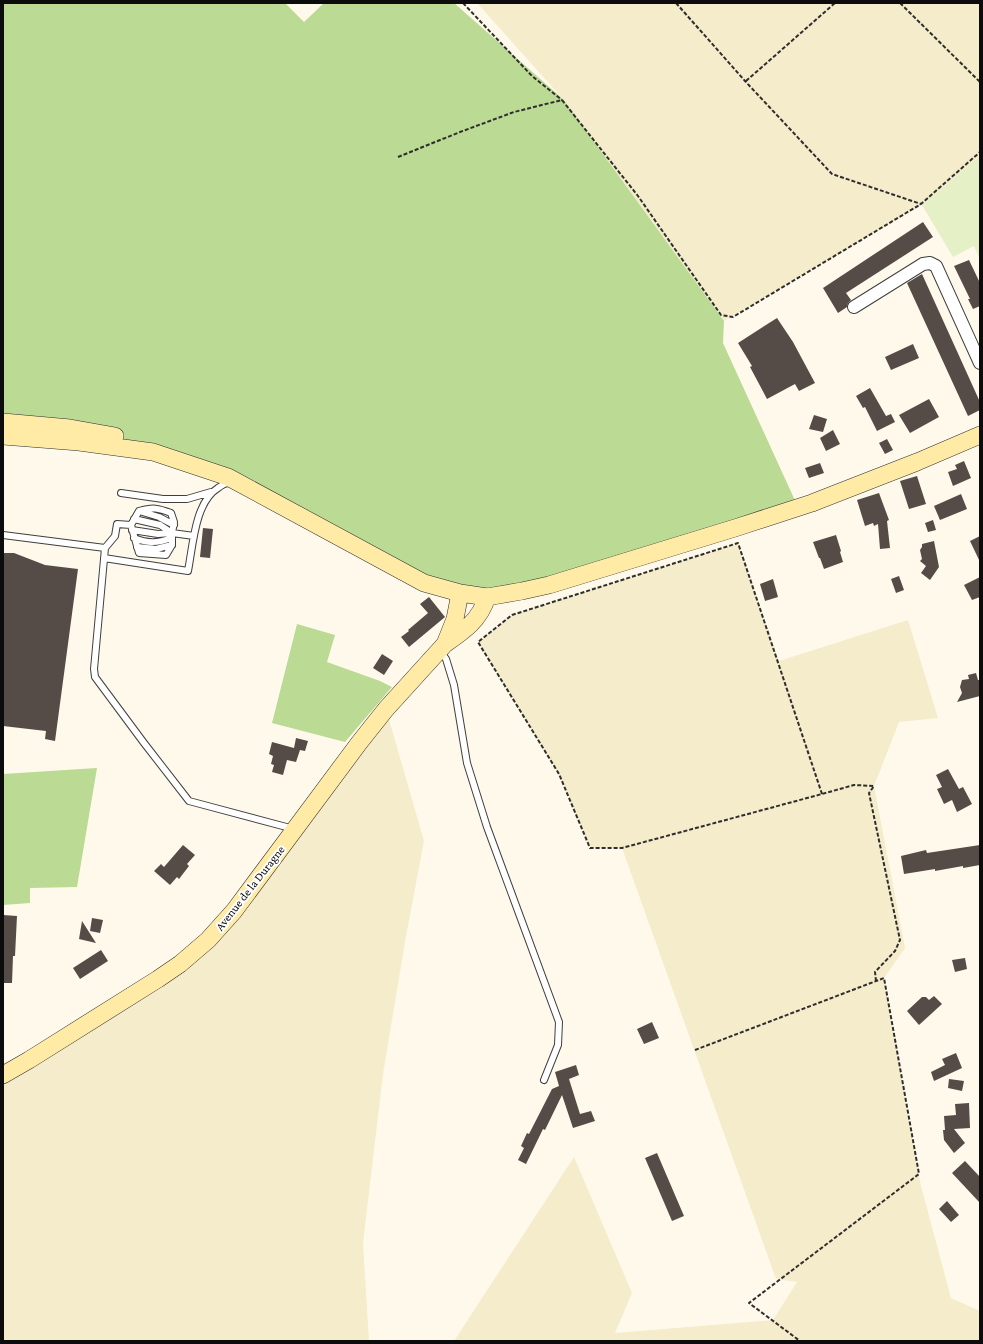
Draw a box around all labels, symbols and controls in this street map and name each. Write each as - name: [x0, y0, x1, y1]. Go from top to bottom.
- street label: Avenue de la Duragne: [213, 843, 287, 933]

